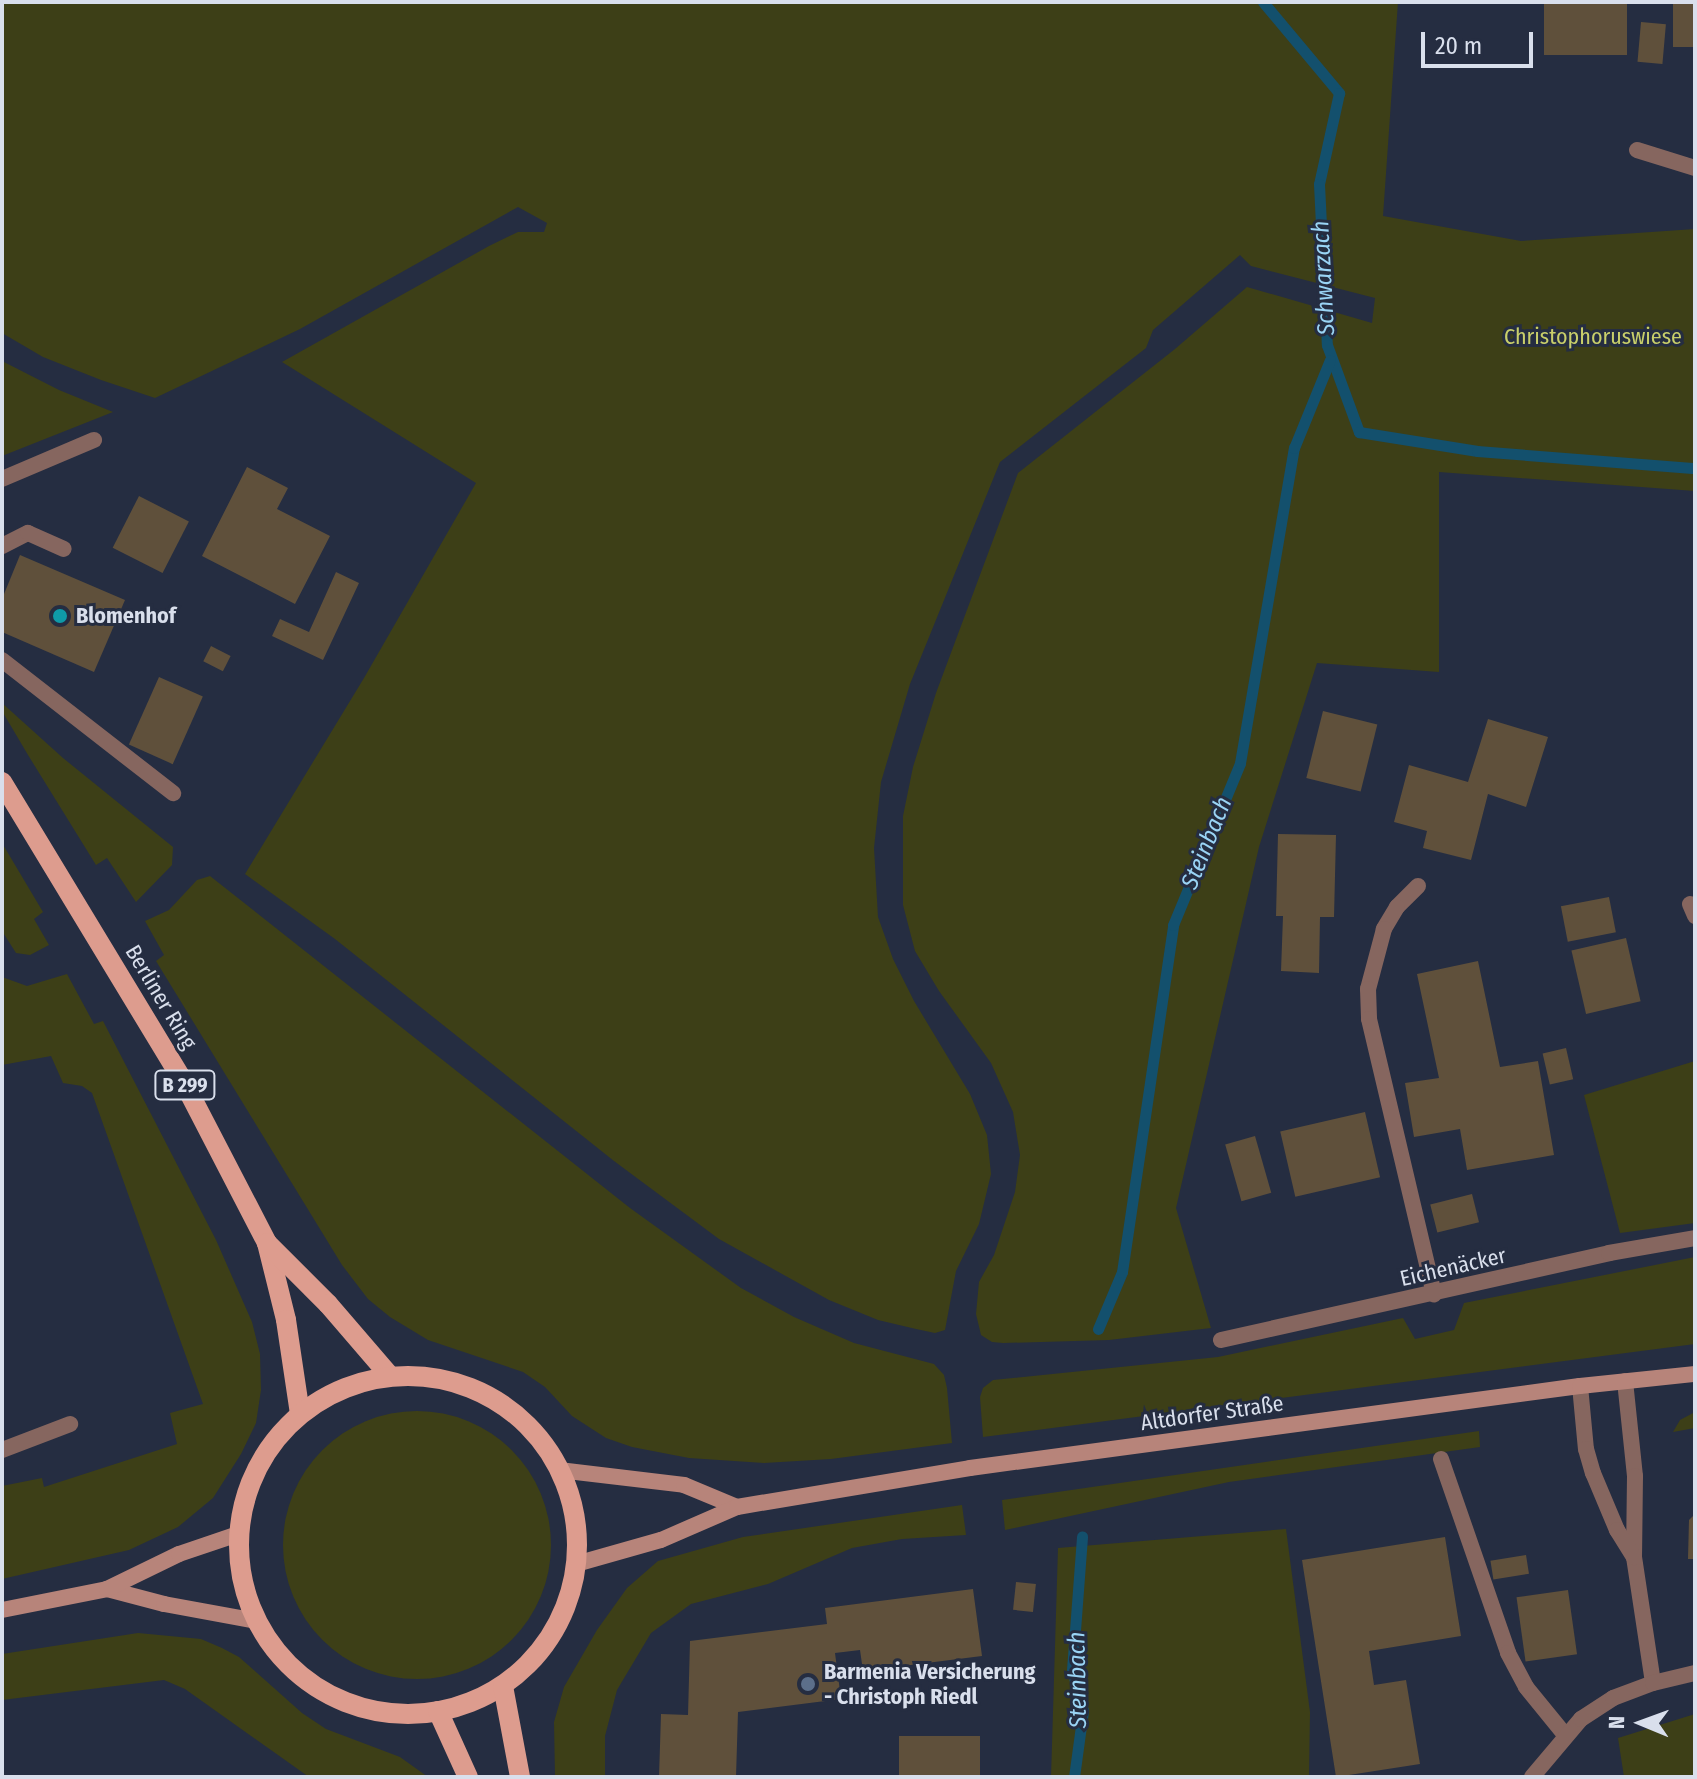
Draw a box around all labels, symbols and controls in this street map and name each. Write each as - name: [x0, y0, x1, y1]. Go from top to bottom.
- scale bar: [1425, 16, 1537, 66]
- text: 20 m: [1435, 32, 1482, 60]
- water label: Schwarzach: [1307, 220, 1341, 336]
- park label: Christophoruswiese: [1504, 324, 1682, 350]
- place label: Blomenhof: [76, 603, 176, 629]
- marker: Blomenhof: [51, 607, 69, 625]
- water label: Steinbach: [1175, 793, 1239, 893]
- street label: Berliner Ring: [120, 940, 202, 1054]
- road number: B 299: [153, 1069, 217, 1101]
- street label: Eichenäcker: [1397, 1242, 1509, 1292]
- street label: Altdorfer Straße: [1139, 1390, 1285, 1436]
- water label: Steinbach: [1063, 1631, 1093, 1729]
- place label: Barmenia Versicherung - Christoph Riedl: [824, 1658, 1035, 1710]
- marker: Barmenia Versicherung - Christoph Riedl: [799, 1675, 817, 1693]
- north arrow: [1601, 1683, 1681, 1763]
- text: N: [1603, 1716, 1630, 1729]

